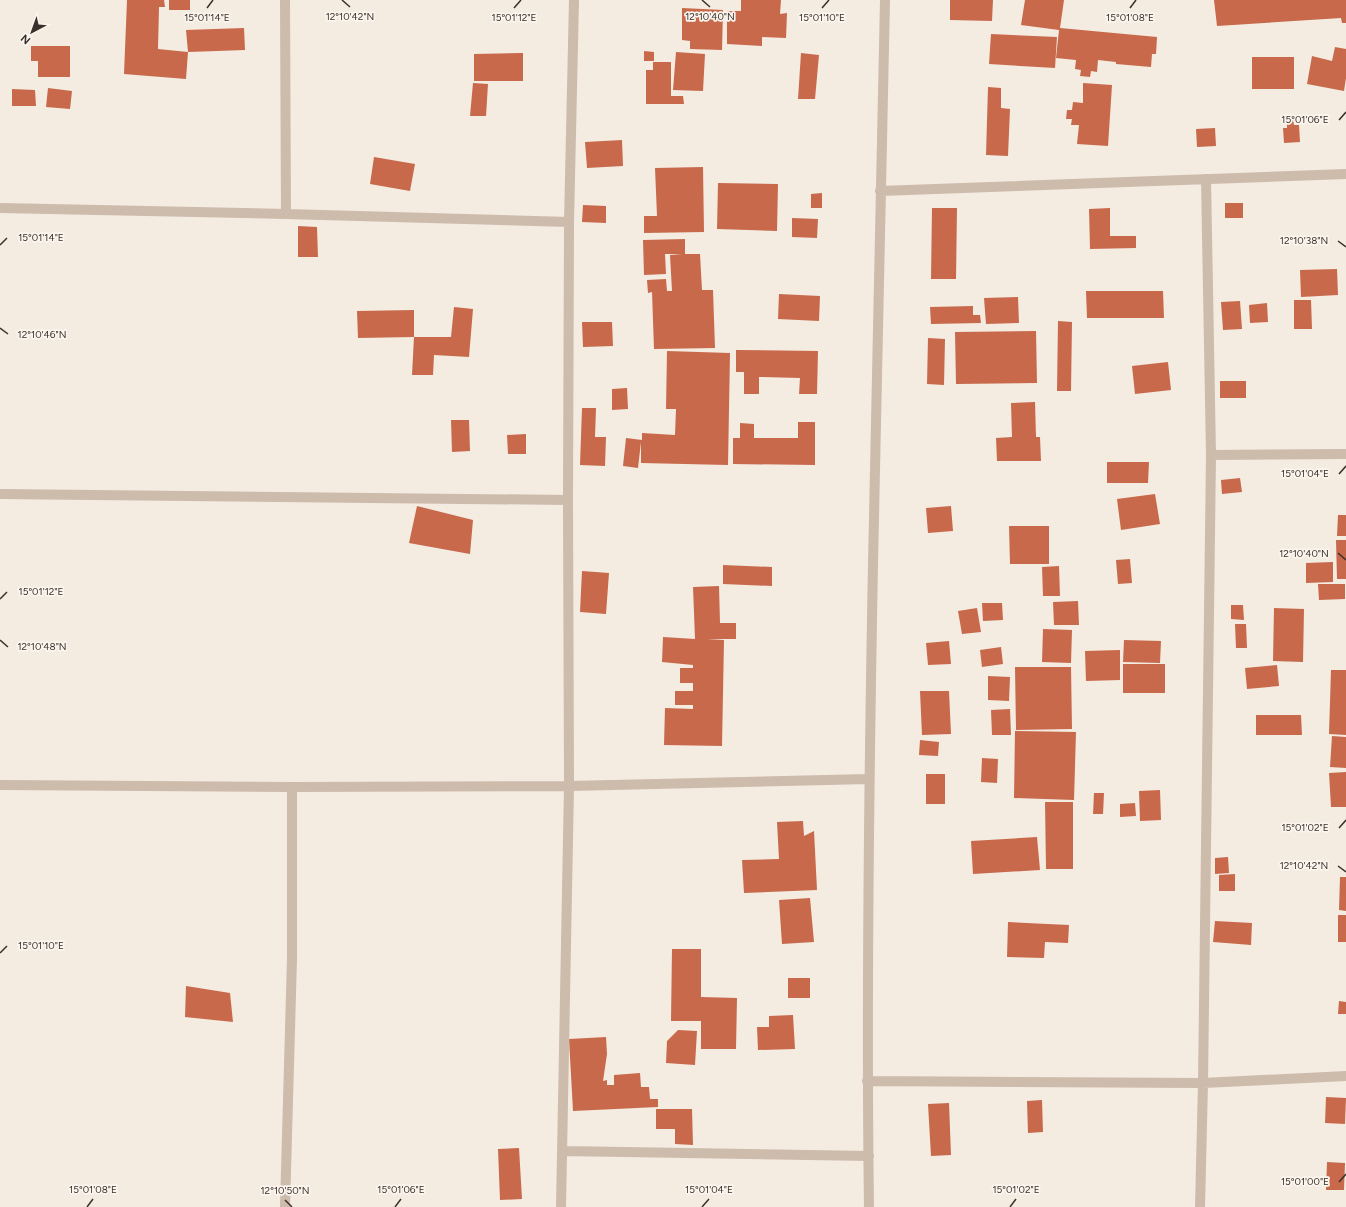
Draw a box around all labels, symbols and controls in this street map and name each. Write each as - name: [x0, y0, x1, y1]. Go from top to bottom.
- text: 12°10'42"N: [326, 10, 374, 23]
- text: 12°10'40"N: [685, 10, 735, 23]
- text: 15°01'14"E: [184, 11, 230, 24]
- text: 15°01'12"E: [492, 11, 537, 24]
- text: 15°01'10"E: [799, 11, 845, 24]
- text: 15°01'08"E: [1106, 11, 1154, 24]
- north arrow: [12, 12, 52, 52]
- text: N: [18, 31, 33, 47]
- text: 15°01'06"E: [1281, 113, 1329, 126]
- text: 15°01'14"E: [18, 231, 64, 244]
- text: 12°10'38"N: [1280, 234, 1328, 247]
- text: 12°10'46"N: [18, 328, 66, 341]
- text: 15°01'04"E: [1281, 467, 1329, 480]
- text: 12°10'40"N: [1279, 547, 1329, 560]
- text: 15°01'12"E: [19, 585, 64, 598]
- text: 12°10'48"N: [17, 640, 67, 653]
- text: 15°01'02"E: [1281, 821, 1329, 834]
- text: 12°10'42"N: [1280, 859, 1328, 872]
- text: 15°01'10"E: [18, 939, 64, 952]
- text: 15°01'00"E: [1281, 1175, 1329, 1188]
- text: 15°01'08"E: [69, 1183, 117, 1196]
- text: 15°01'06"E: [377, 1183, 425, 1196]
- text: 15°01'04"E: [685, 1183, 733, 1196]
- text: 15°01'02"E: [992, 1183, 1040, 1196]
- text: 12°10'50"N: [260, 1184, 310, 1197]

